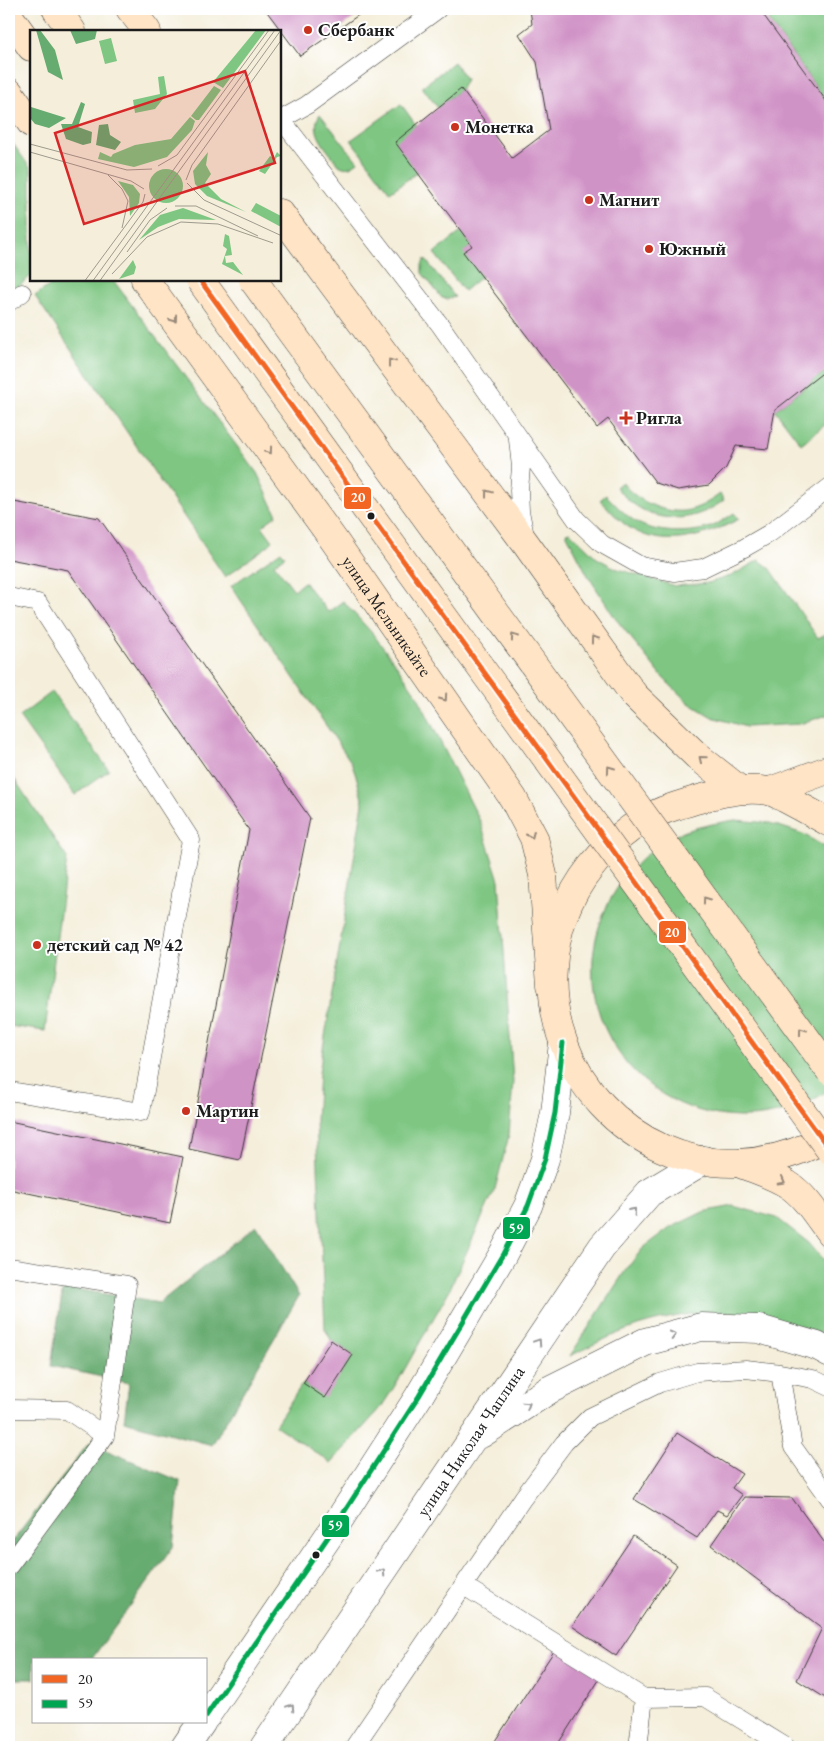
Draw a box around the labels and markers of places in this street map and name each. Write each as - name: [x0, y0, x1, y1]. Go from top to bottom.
- place label: Сбербанк: [318, 18, 394, 41]
- marker: Сбербанк: [302, 24, 314, 36]
- place label: Монетка: [465, 115, 534, 138]
- marker: Монетка: [449, 121, 461, 133]
- place label: Магнит: [599, 188, 659, 211]
- marker: Магнит: [583, 194, 595, 206]
- place label: Южный: [659, 237, 726, 260]
- marker: Южный: [643, 243, 655, 255]
- place label: Ригла: [636, 406, 682, 429]
- marker: Ригла: [620, 412, 632, 424]
- unlabelled marker: [366, 511, 376, 521]
- place label: детский сад № 42: [47, 933, 184, 956]
- marker: детский сад № 42: [31, 939, 43, 951]
- place label: Мартин: [196, 1099, 260, 1122]
- marker: Мартин: [180, 1105, 192, 1117]
- unlabelled marker: [311, 1550, 321, 1560]

